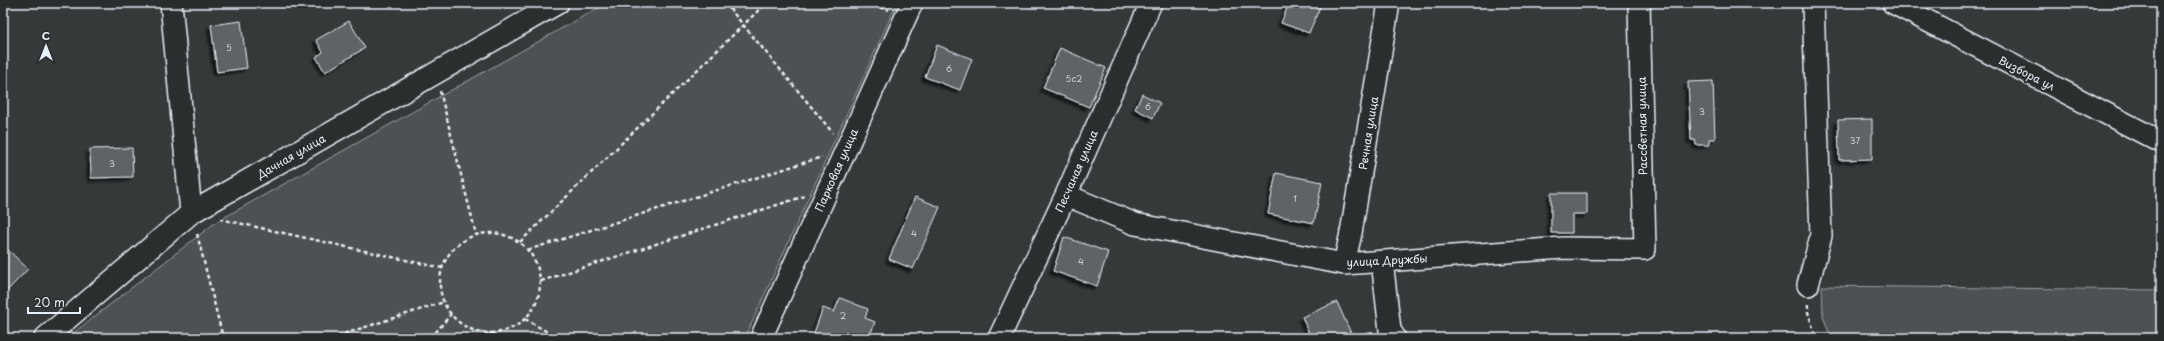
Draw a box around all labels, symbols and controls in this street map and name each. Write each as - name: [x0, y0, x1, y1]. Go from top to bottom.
- north arrow: [26, 26, 66, 66]
- text: С: [42, 27, 50, 44]
- house number: 5: [226, 40, 232, 54]
- street label: Визбора ул: [1996, 51, 2058, 95]
- house number: 6: [946, 61, 952, 75]
- house number: 5с2: [1066, 71, 1082, 85]
- street label: Рассветная улица: [1633, 76, 1651, 175]
- street label: Речная улица: [1354, 95, 1382, 171]
- house number: 6: [1145, 99, 1151, 113]
- house number: 3: [1699, 104, 1705, 118]
- street label: Парковая улица: [810, 126, 862, 214]
- street label: Песчаная улица: [1050, 127, 1102, 215]
- street label: Дачная улица: [253, 129, 329, 183]
- house number: 37: [1850, 133, 1860, 147]
- house number: 3: [109, 156, 115, 170]
- house number: 1: [1293, 191, 1297, 205]
- house number: 4: [911, 226, 917, 240]
- street label: улица Дружбы: [1346, 249, 1428, 271]
- house number: 4: [1078, 254, 1084, 268]
- scale bar: [28, 289, 80, 315]
- text: 20 m: [34, 293, 65, 311]
- house number: 2: [840, 308, 846, 322]

